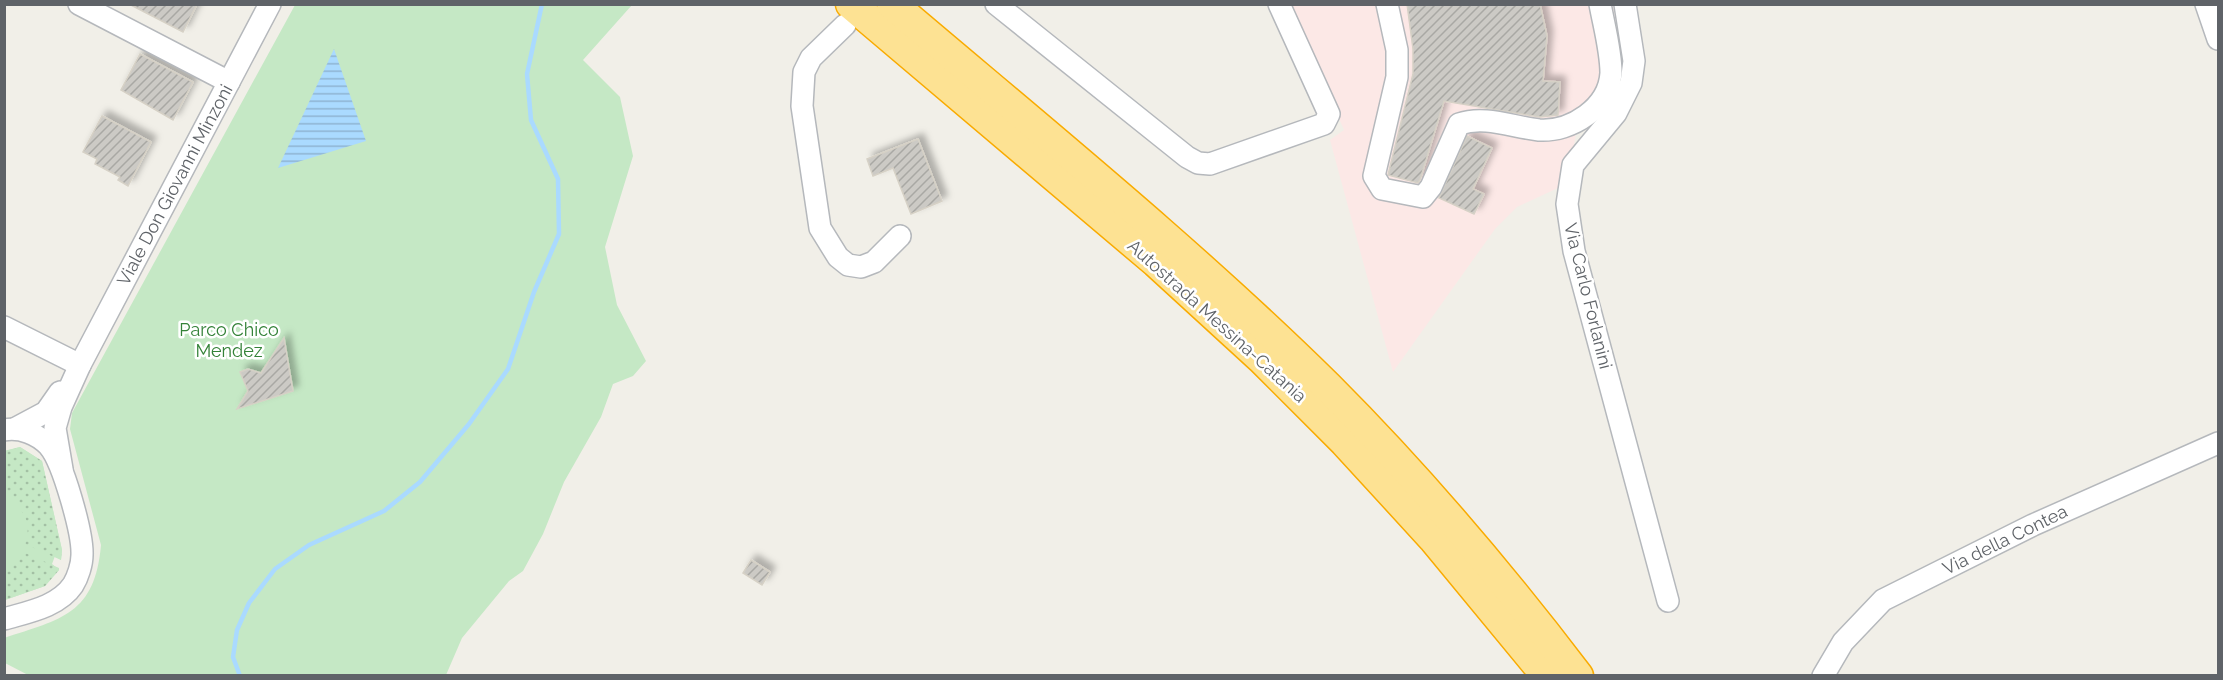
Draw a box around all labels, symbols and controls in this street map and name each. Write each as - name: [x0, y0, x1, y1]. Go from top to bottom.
- street label: Viale Don Giovanni Minzoni: [113, 81, 237, 289]
- street label: Via Carlo Forlanini: [1560, 221, 1617, 371]
- street label: Autostrada Messina-Catania: [1124, 235, 1311, 406]
- park label: Parco Chico Mendez: [179, 319, 279, 361]
- street label: Via della Contea: [1939, 500, 2071, 579]

